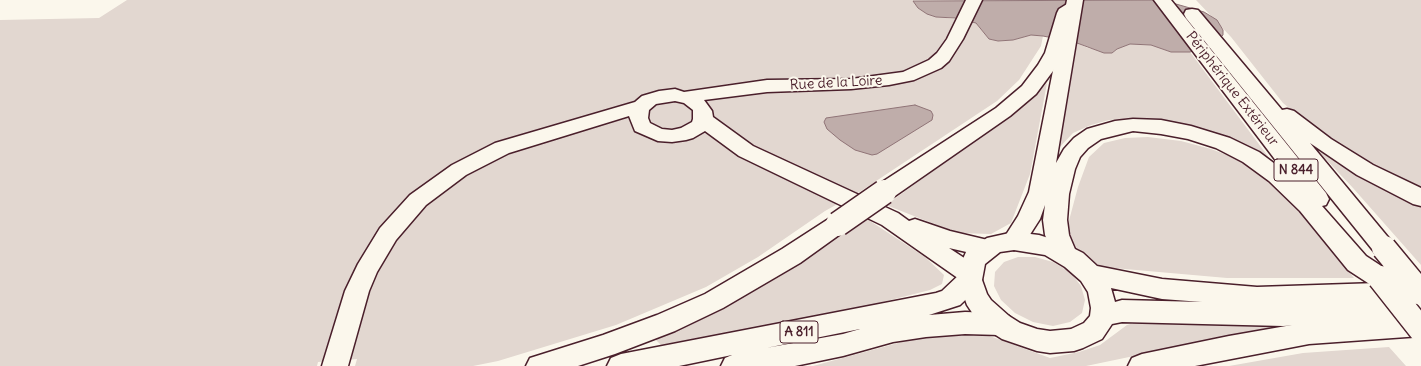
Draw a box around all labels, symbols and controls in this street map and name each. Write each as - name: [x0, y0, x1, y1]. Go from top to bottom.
- street label: Périphérique Extérieur: [1182, 28, 1282, 150]
- street label: Rue de la Loire: [789, 72, 883, 94]
- road number: N 844: [1274, 159, 1318, 181]
- road number: A 811: [780, 321, 818, 343]

